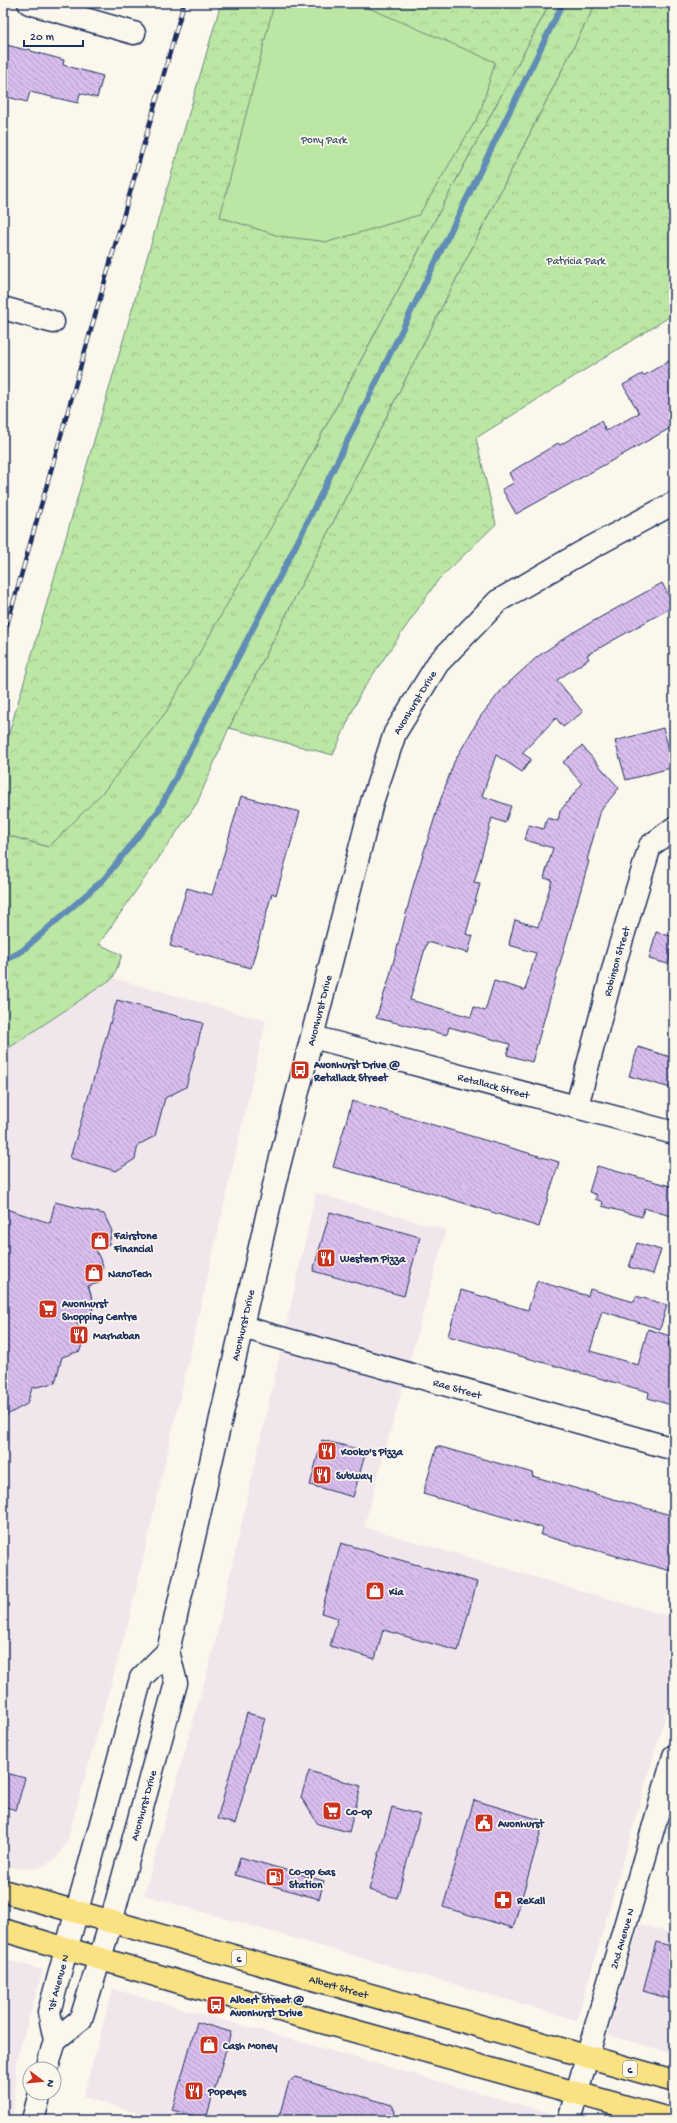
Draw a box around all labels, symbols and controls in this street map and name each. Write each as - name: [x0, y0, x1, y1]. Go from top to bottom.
- scale bar: [24, 22, 83, 48]
- text: 20 m: [30, 31, 55, 45]
- park label: Pony Park: [300, 135, 348, 147]
- park label: Patricia Park: [546, 256, 606, 268]
- street label: Avonhurst Drive: [392, 669, 440, 737]
- street label: Robinson Street: [602, 924, 634, 998]
- street label: Avonhurst Drive: [306, 974, 336, 1047]
- bus stop icon: Avonhurst Drive @ Retallack Street: [289, 1059, 311, 1081]
- place label: Avonhurst Drive @ Retallack Street: [313, 1059, 400, 1085]
- street label: Retallack Street: [456, 1072, 532, 1103]
- shop icon: Fairstone Financial: [89, 1230, 111, 1252]
- place label: Fairstone Financial: [113, 1230, 158, 1256]
- restaurant icon: Western Pizza: [315, 1247, 337, 1269]
- place label: Western Pizza: [339, 1253, 406, 1266]
- shop icon: NanoTech: [83, 1262, 105, 1284]
- place label: NanoTech: [108, 1269, 152, 1281]
- street label: Avonhurst Drive: [230, 1288, 258, 1362]
- supermarket icon: Avonhurst Shopping Centre: [37, 1298, 59, 1320]
- place label: Avonhurst Shopping Centre: [61, 1298, 138, 1325]
- restaurant icon: Marhaban: [68, 1324, 90, 1346]
- place label: Marhaban: [93, 1331, 141, 1343]
- street label: Rae Street: [432, 1377, 484, 1403]
- restaurant icon: Kooko's Pizza: [316, 1440, 338, 1462]
- place label: Kooko's Pizza: [340, 1447, 404, 1459]
- restaurant icon: Subway: [311, 1464, 333, 1486]
- place label: Subway: [336, 1471, 373, 1483]
- shop icon: Kia: [364, 1580, 386, 1602]
- place label: Kia: [388, 1587, 404, 1599]
- street label: Avonhurst Drive: [129, 1769, 160, 1842]
- supermarket icon: Co-op: [321, 1800, 343, 1822]
- place label: Co-op: [345, 1807, 373, 1819]
- public building icon: Avonhurst: [473, 1812, 495, 1834]
- place label: Avonhurst: [497, 1818, 545, 1831]
- fuel station icon: Co-op Gas Station: [264, 1866, 286, 1888]
- place label: Co-op Gas Station: [288, 1867, 336, 1892]
- pharmacy icon: Rexall: [492, 1889, 514, 1911]
- place label: Rexall: [516, 1896, 546, 1908]
- street label: 2nd Avenue N: [609, 1907, 638, 1971]
- road number: 6: [232, 1950, 246, 1966]
- street label: 1st Avenue N: [45, 1954, 73, 2014]
- street label: Albert Street: [307, 1974, 371, 2002]
- bus stop icon: Albert Street @ Avonhurst Drive: [205, 1994, 227, 2016]
- place label: Albert Street @ Avonhurst Drive: [229, 1994, 304, 2020]
- shop icon: Cash Money: [198, 2034, 220, 2056]
- place label: Cash Money: [222, 2041, 278, 2053]
- north arrow: [22, 2061, 62, 2101]
- road number: 6: [623, 2061, 637, 2077]
- text: N: [43, 2078, 56, 2088]
- restaurant icon: Popeyes: [183, 2080, 205, 2102]
- place label: Popeyes: [207, 2087, 247, 2099]

